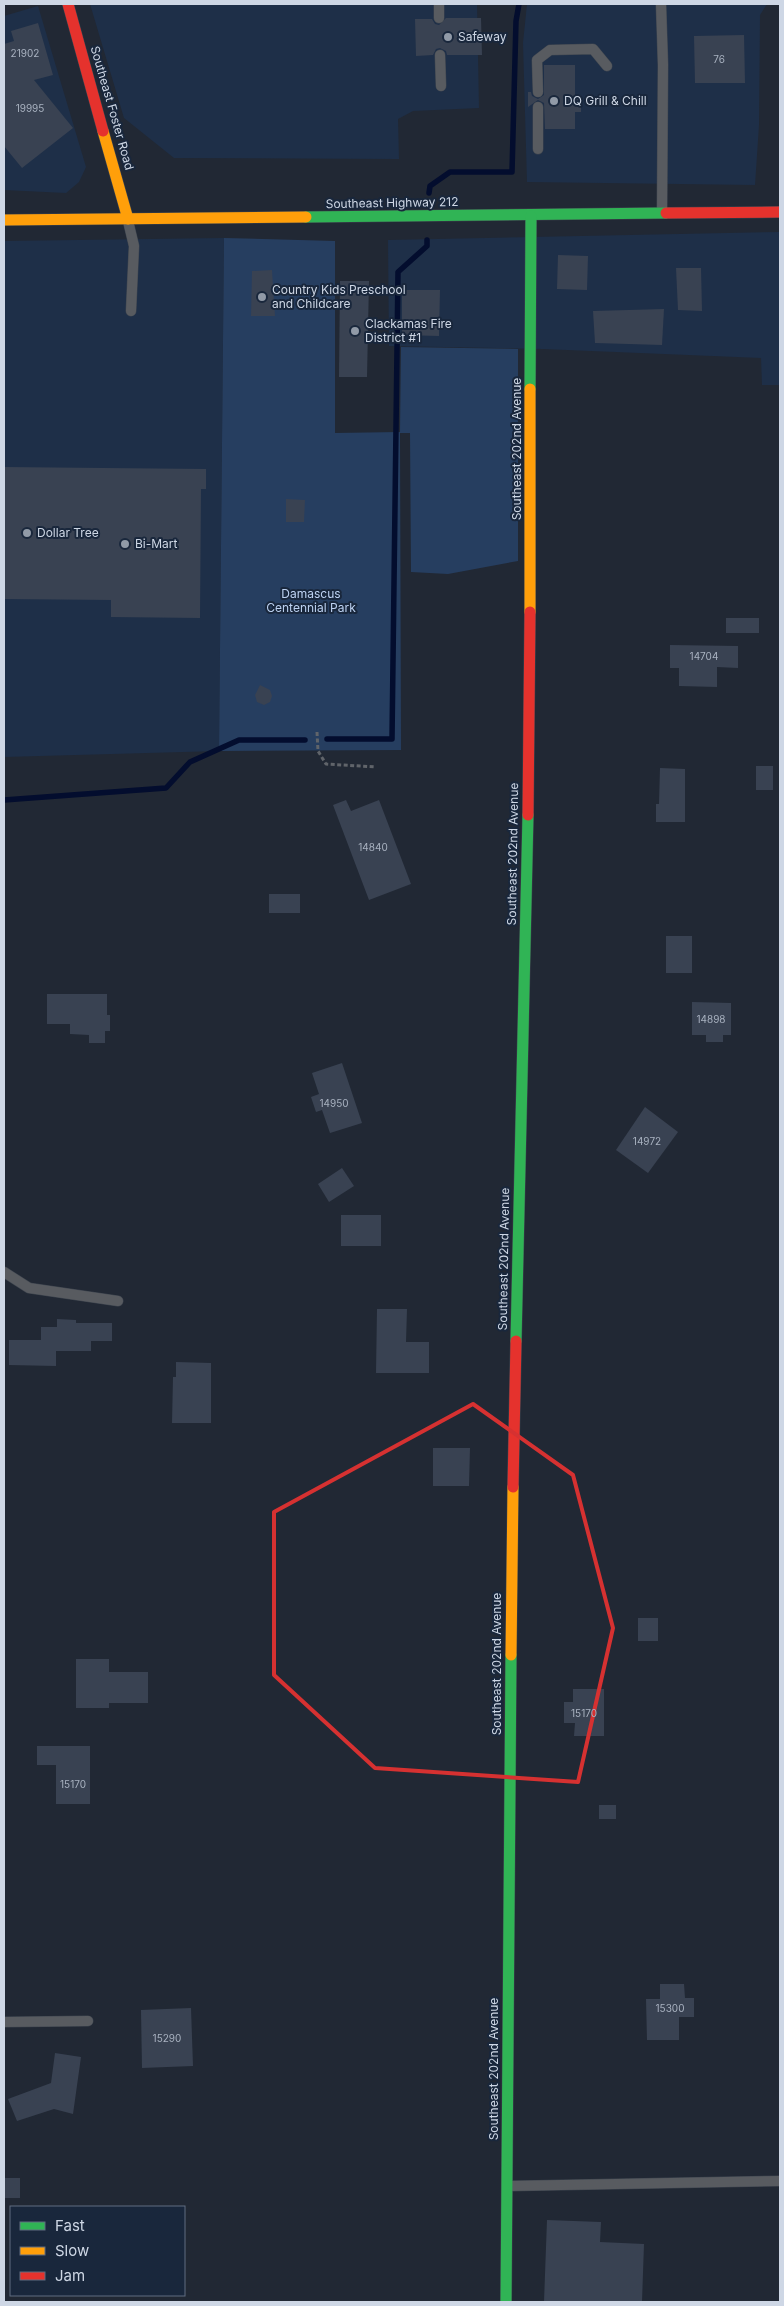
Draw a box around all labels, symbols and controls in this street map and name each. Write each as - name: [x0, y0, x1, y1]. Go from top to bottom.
- place label: Safeway: [458, 29, 507, 44]
- marker: Safeway: [442, 31, 454, 43]
- street label: Southeast Foster Road: [88, 44, 137, 172]
- house number: 21902: [11, 47, 39, 59]
- house number: 76: [713, 53, 725, 65]
- place label: DQ Grill & Chill: [564, 93, 647, 108]
- marker: DQ Grill & Chill: [548, 95, 560, 107]
- house number: 19995: [16, 102, 44, 114]
- street label: Southeast Highway 212: [325, 194, 459, 211]
- place label: Country Kids Preschool and Childcare: [272, 282, 406, 311]
- marker: Country Kids Preschool and Childcare: [256, 291, 268, 303]
- place label: Clackamas Fire District #1: [365, 316, 452, 345]
- marker: Clackamas Fire District #1: [349, 325, 361, 337]
- street label: Southeast 202nd Avenue: [509, 378, 524, 520]
- place label: Dollar Tree: [37, 525, 99, 540]
- marker: Dollar Tree: [21, 527, 33, 539]
- place label: Bi-Mart: [135, 536, 178, 551]
- marker: Bi-Mart: [119, 538, 131, 550]
- park label: Damascus Centennial Park: [266, 586, 356, 615]
- house number: 14704: [690, 650, 718, 662]
- street label: Southeast 202nd Avenue: [504, 783, 521, 925]
- house number: 14840: [358, 841, 388, 853]
- house number: 14898: [696, 1013, 726, 1025]
- house number: 14950: [319, 1097, 349, 1109]
- house number: 14972: [633, 1135, 661, 1147]
- street label: Southeast 202nd Avenue: [495, 1188, 512, 1330]
- street label: Southeast 202nd Avenue: [489, 1593, 504, 1735]
- house number: 15170: [571, 1707, 597, 1719]
- house number: 15170: [60, 1778, 86, 1790]
- street label: Southeast 202nd Avenue: [486, 1998, 501, 2140]
- house number: 15300: [656, 2002, 684, 2014]
- house number: 15290: [153, 2032, 181, 2044]
- legend: [10, 2206, 185, 2296]
- text: Fast: [55, 2216, 85, 2235]
- text: Slow: [55, 2241, 89, 2260]
- text: Jam: [55, 2266, 85, 2285]

